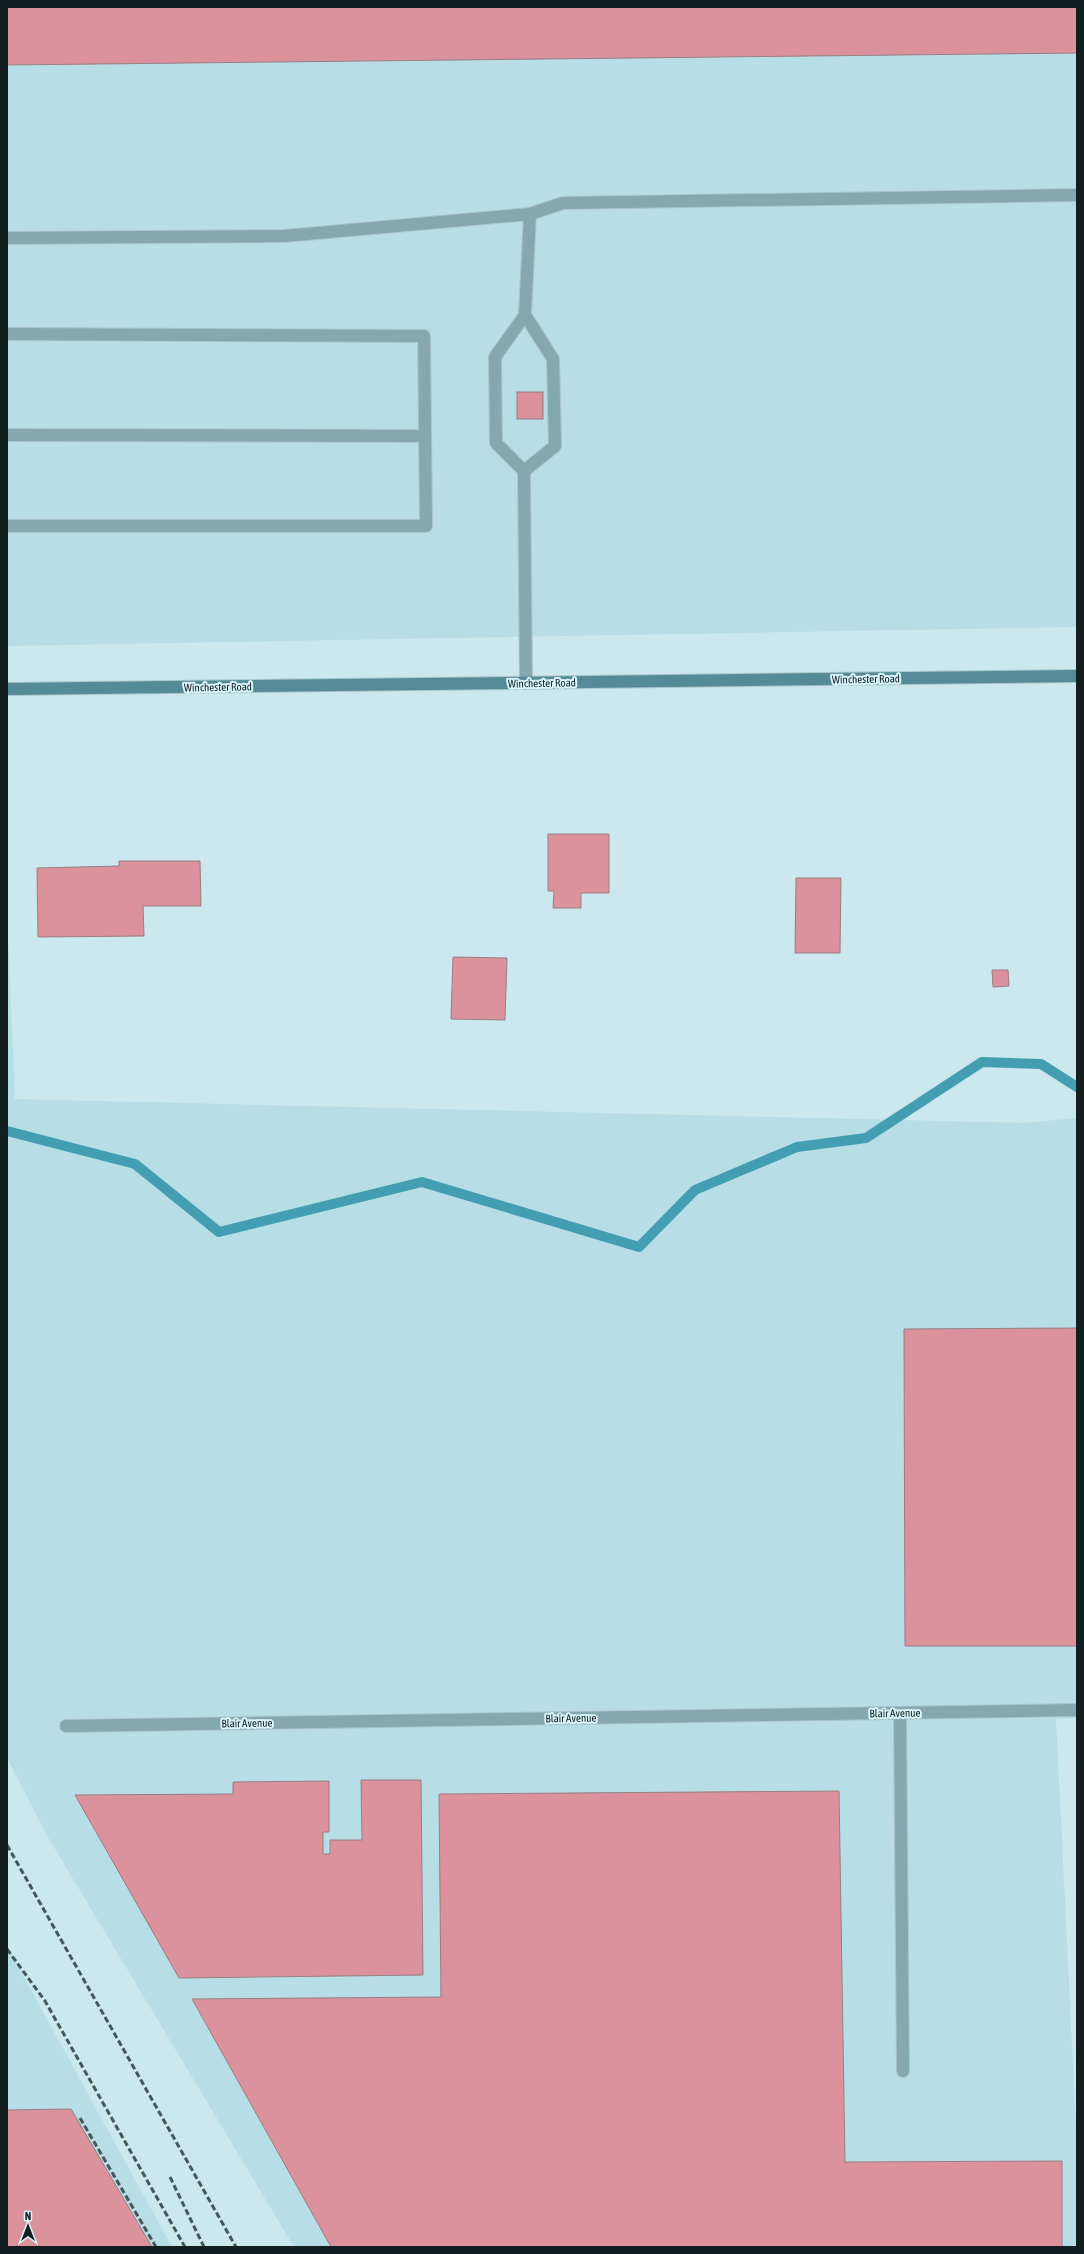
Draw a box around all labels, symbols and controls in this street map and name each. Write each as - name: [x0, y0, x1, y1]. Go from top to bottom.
- street label: Winchester Road: [832, 672, 900, 686]
- street label: Winchester Road: [508, 676, 576, 690]
- street label: Winchester Road: [184, 680, 252, 694]
- street label: Blair Avenue: [869, 1707, 921, 1719]
- street label: Blair Avenue: [545, 1712, 597, 1724]
- street label: Blair Avenue: [221, 1717, 273, 1729]
- north arrow: [8, 2206, 48, 2246]
- text: N: [25, 2210, 31, 2222]

